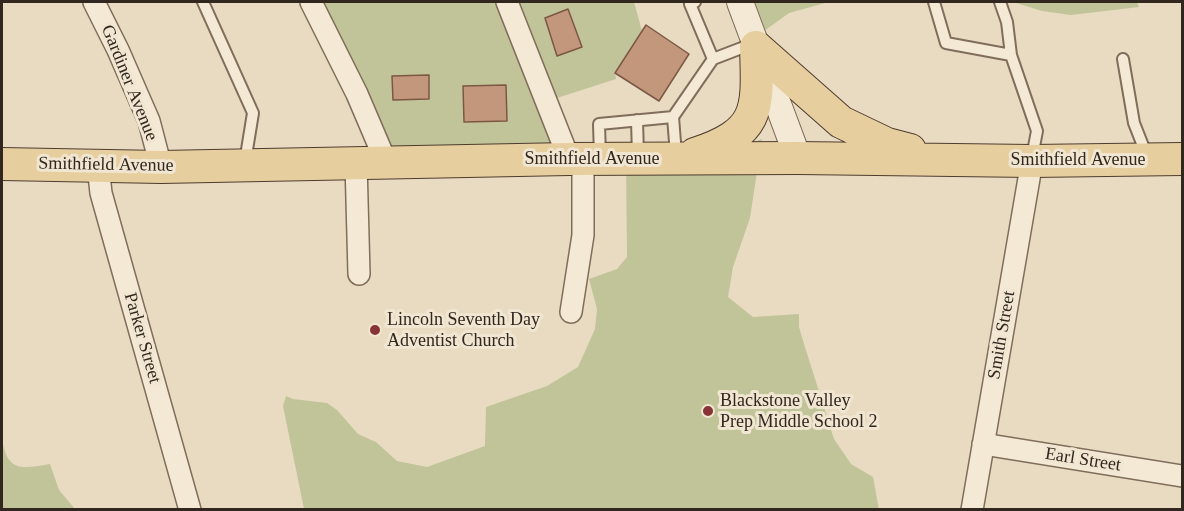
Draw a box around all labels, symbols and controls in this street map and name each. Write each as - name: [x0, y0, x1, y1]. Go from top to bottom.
- street label: Gardiner Avenue: [96, 22, 162, 144]
- street label: Smithfield Avenue: [524, 148, 660, 170]
- street label: Smithfield Avenue: [1010, 149, 1146, 171]
- street label: Smithfield Avenue: [38, 153, 174, 177]
- street label: Smith Street: [984, 289, 1020, 381]
- street label: Parker Street: [119, 290, 165, 386]
- place label: Lincoln Seventh Day Adventist Church: [387, 309, 540, 352]
- marker: Lincoln Seventh Day Adventist Church: [368, 323, 382, 337]
- place label: Blackstone Valley Prep Middle School 2: [720, 390, 877, 432]
- marker: Blackstone Valley Prep Middle School 2: [701, 404, 715, 418]
- street label: Earl Street: [1044, 443, 1122, 477]

